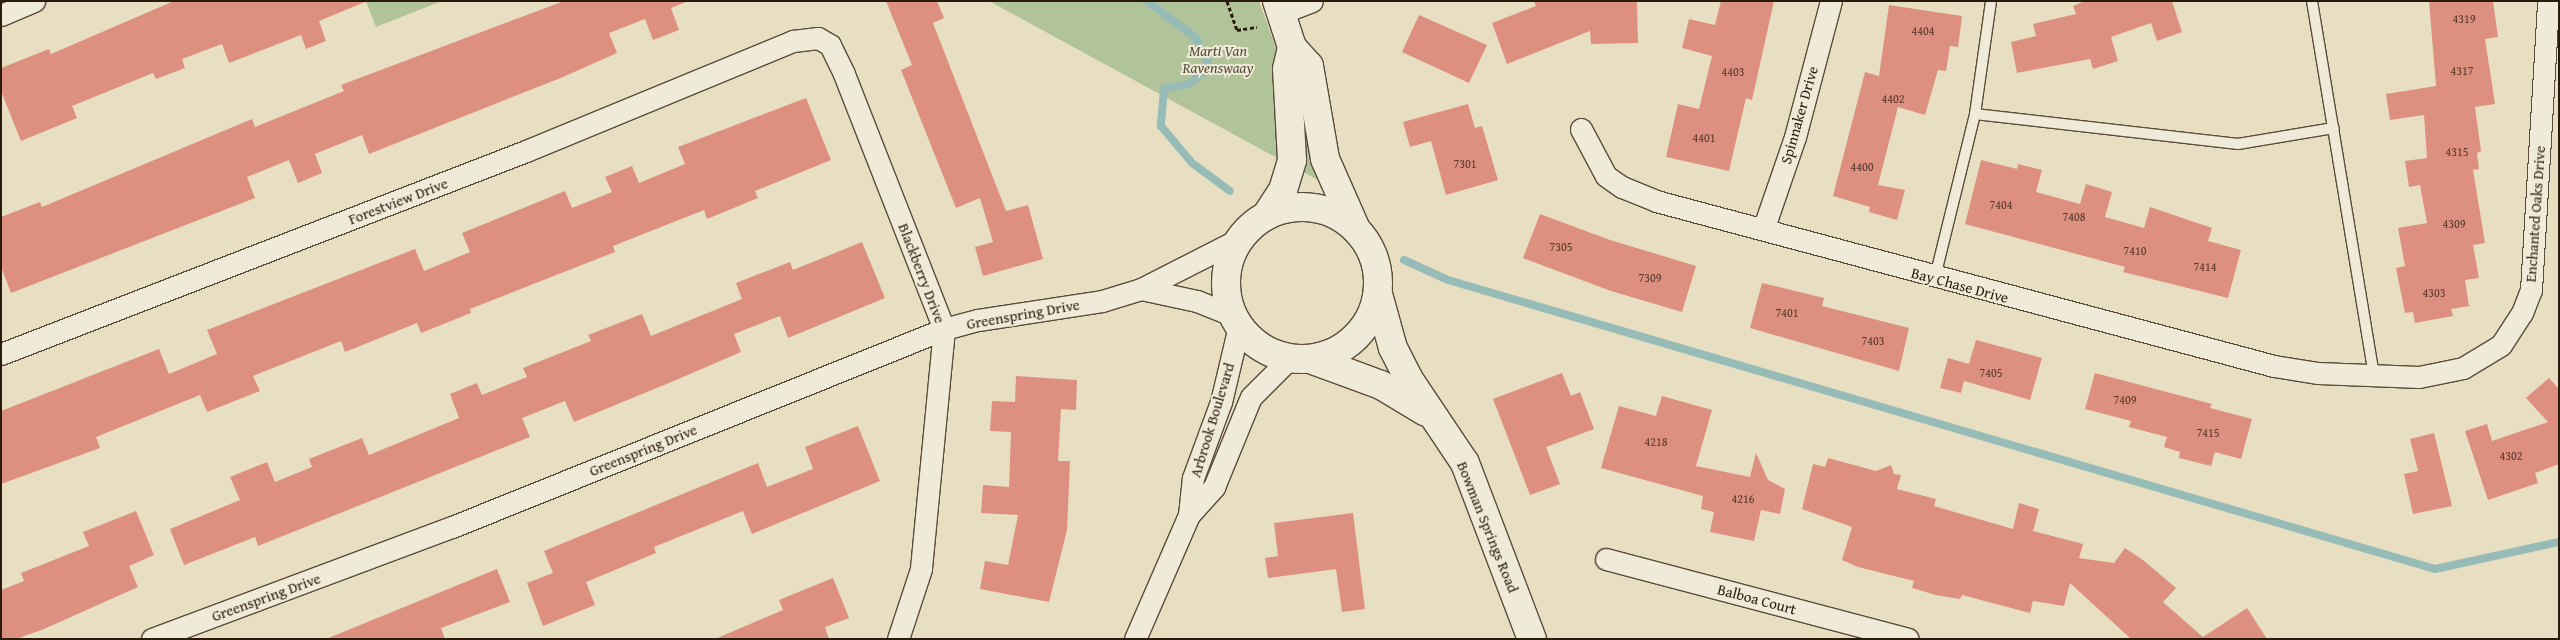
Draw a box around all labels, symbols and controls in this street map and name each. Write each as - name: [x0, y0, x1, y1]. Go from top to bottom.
- house number: 4319: [2452, 12, 2476, 26]
- house number: 4404: [1911, 24, 1935, 38]
- park label: Marti Van Ravenswaay: [1183, 41, 1253, 76]
- street label: Spinnaker Drive: [1776, 64, 1822, 166]
- house number: 4317: [2450, 64, 2474, 78]
- house number: 4403: [1721, 65, 1745, 79]
- house number: 4402: [1881, 92, 1905, 106]
- house number: 4401: [1692, 131, 1716, 145]
- house number: 4315: [2445, 145, 2469, 159]
- street label: Enchanted Oaks Drive: [2521, 145, 2549, 283]
- house number: 7301: [1453, 157, 1477, 171]
- house number: 4400: [1850, 160, 1874, 174]
- street label: Forestview Drive: [346, 174, 450, 228]
- house number: 7404: [1989, 198, 2013, 212]
- house number: 7408: [2062, 210, 2086, 224]
- house number: 4309: [2442, 217, 2466, 231]
- street label: Blackberry Drive: [895, 221, 949, 325]
- house number: 7305: [1549, 240, 1573, 254]
- house number: 7410: [2123, 244, 2147, 258]
- house number: 7414: [2193, 260, 2217, 274]
- street label: Bay Chase Drive: [1909, 263, 2011, 307]
- house number: 7309: [1638, 271, 1662, 285]
- house number: 4303: [2422, 286, 2446, 300]
- street label: Greenspring Drive: [965, 295, 1081, 333]
- house number: 7401: [1775, 306, 1799, 320]
- house number: 7403: [1861, 334, 1885, 348]
- street label: Arbrook Boulevard: [1186, 360, 1238, 480]
- house number: 7405: [1979, 366, 2003, 380]
- house number: 7409: [2113, 393, 2137, 407]
- street label: Greenspring Drive: [587, 420, 699, 480]
- house number: 7415: [2196, 426, 2220, 440]
- house number: 4218: [1644, 435, 1668, 449]
- house number: 4302: [2499, 449, 2523, 463]
- street label: Bowman Springs Road: [1453, 459, 1523, 595]
- house number: 4216: [1731, 492, 1755, 506]
- street label: Greenspring Drive: [209, 569, 323, 625]
- street label: Balboa Court: [1716, 580, 1798, 618]

